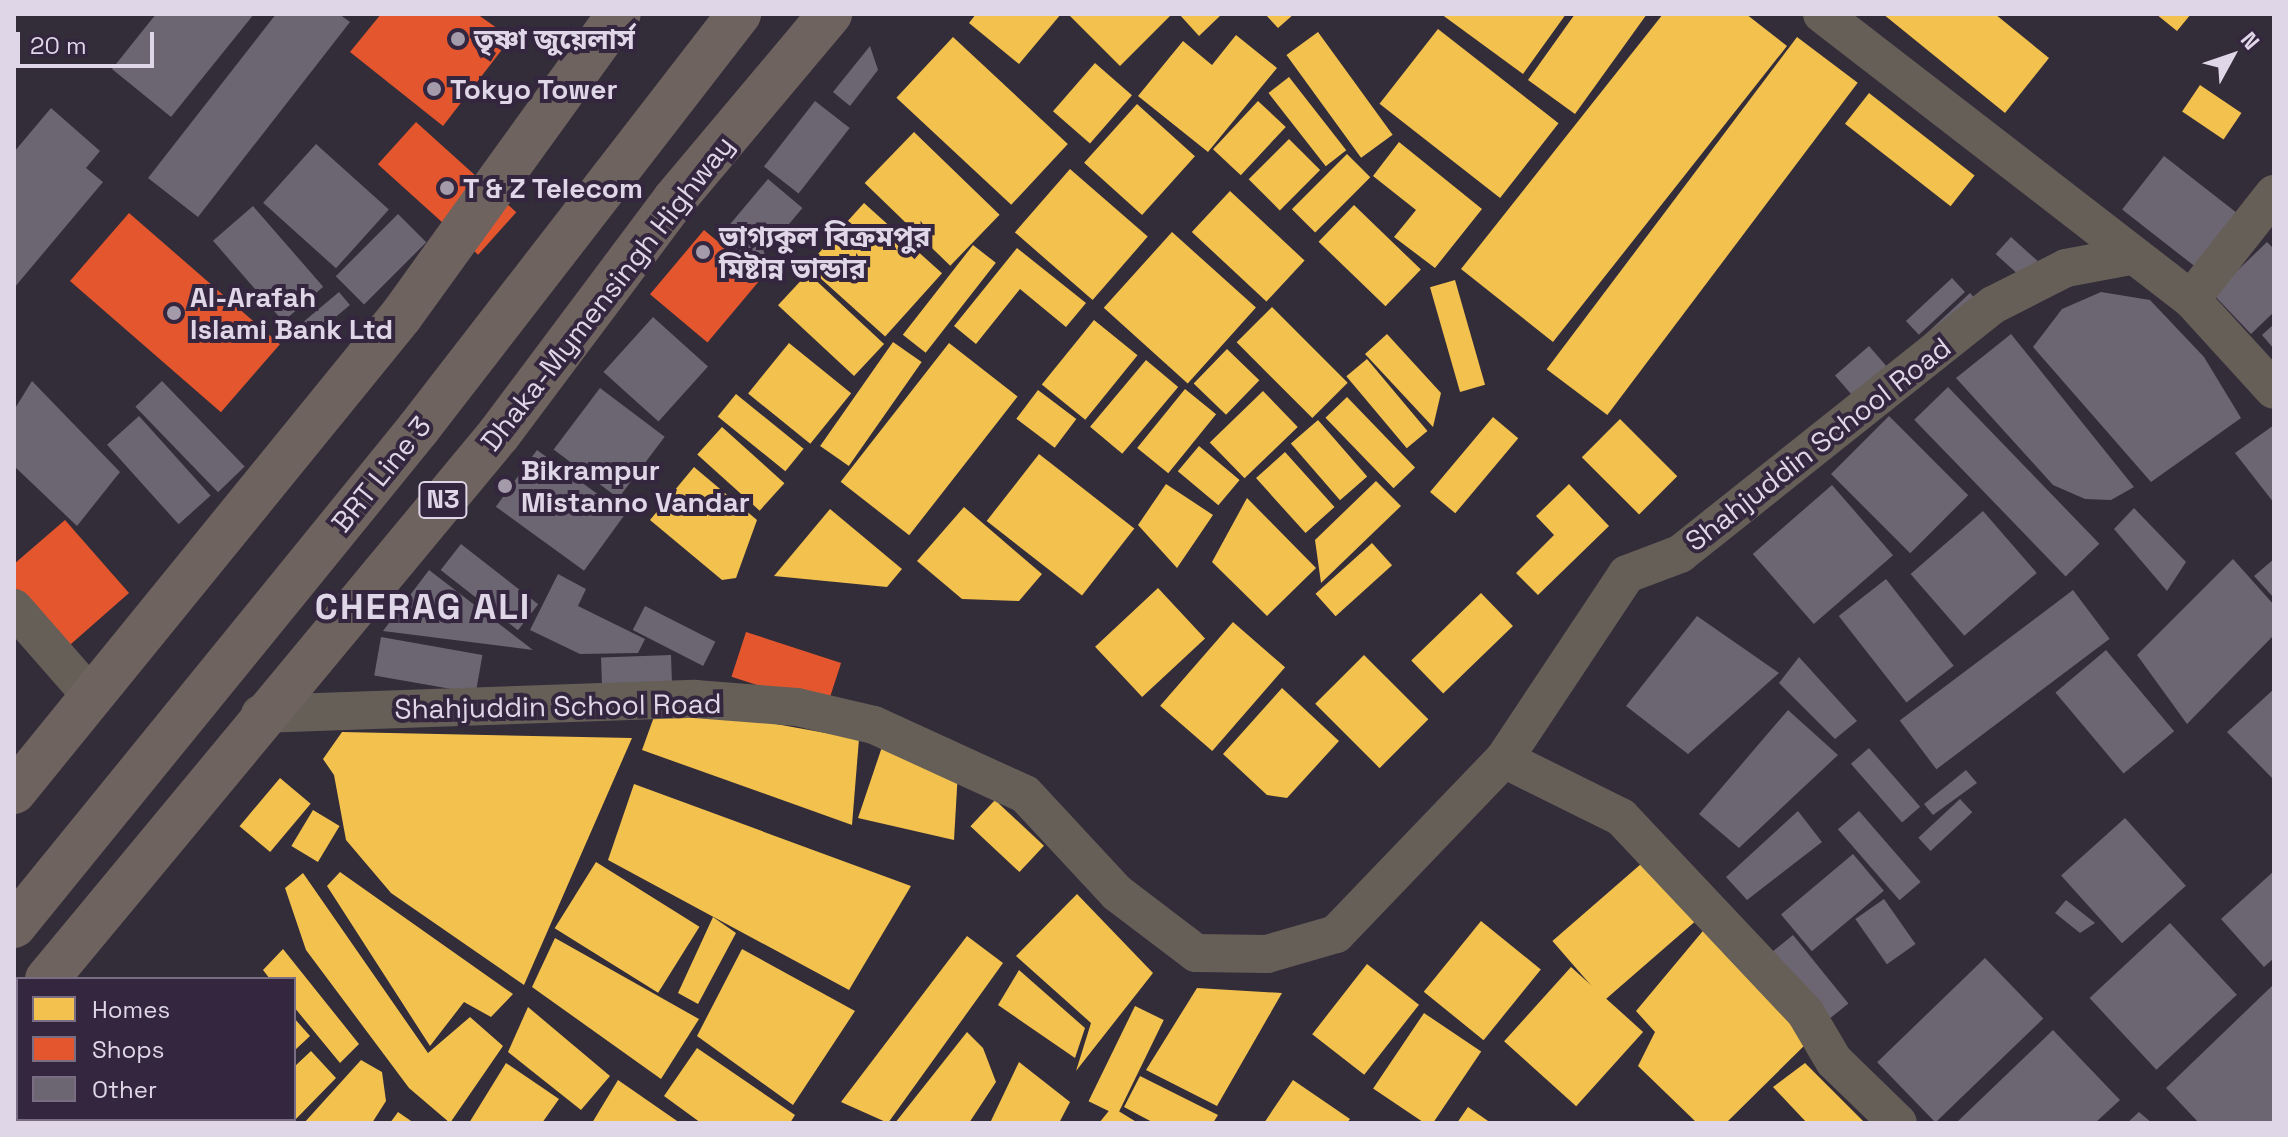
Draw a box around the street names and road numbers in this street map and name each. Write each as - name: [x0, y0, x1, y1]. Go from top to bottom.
- street label: Dhaka-Mymensingh Highway: [473, 129, 741, 457]
- street label: Shahjuddin School Road: [1679, 330, 1957, 558]
- street label: BRT Line 3: [324, 409, 438, 539]
- road number: N3: [417, 478, 469, 522]
- street label: Shahjuddin School Road: [394, 686, 722, 726]

